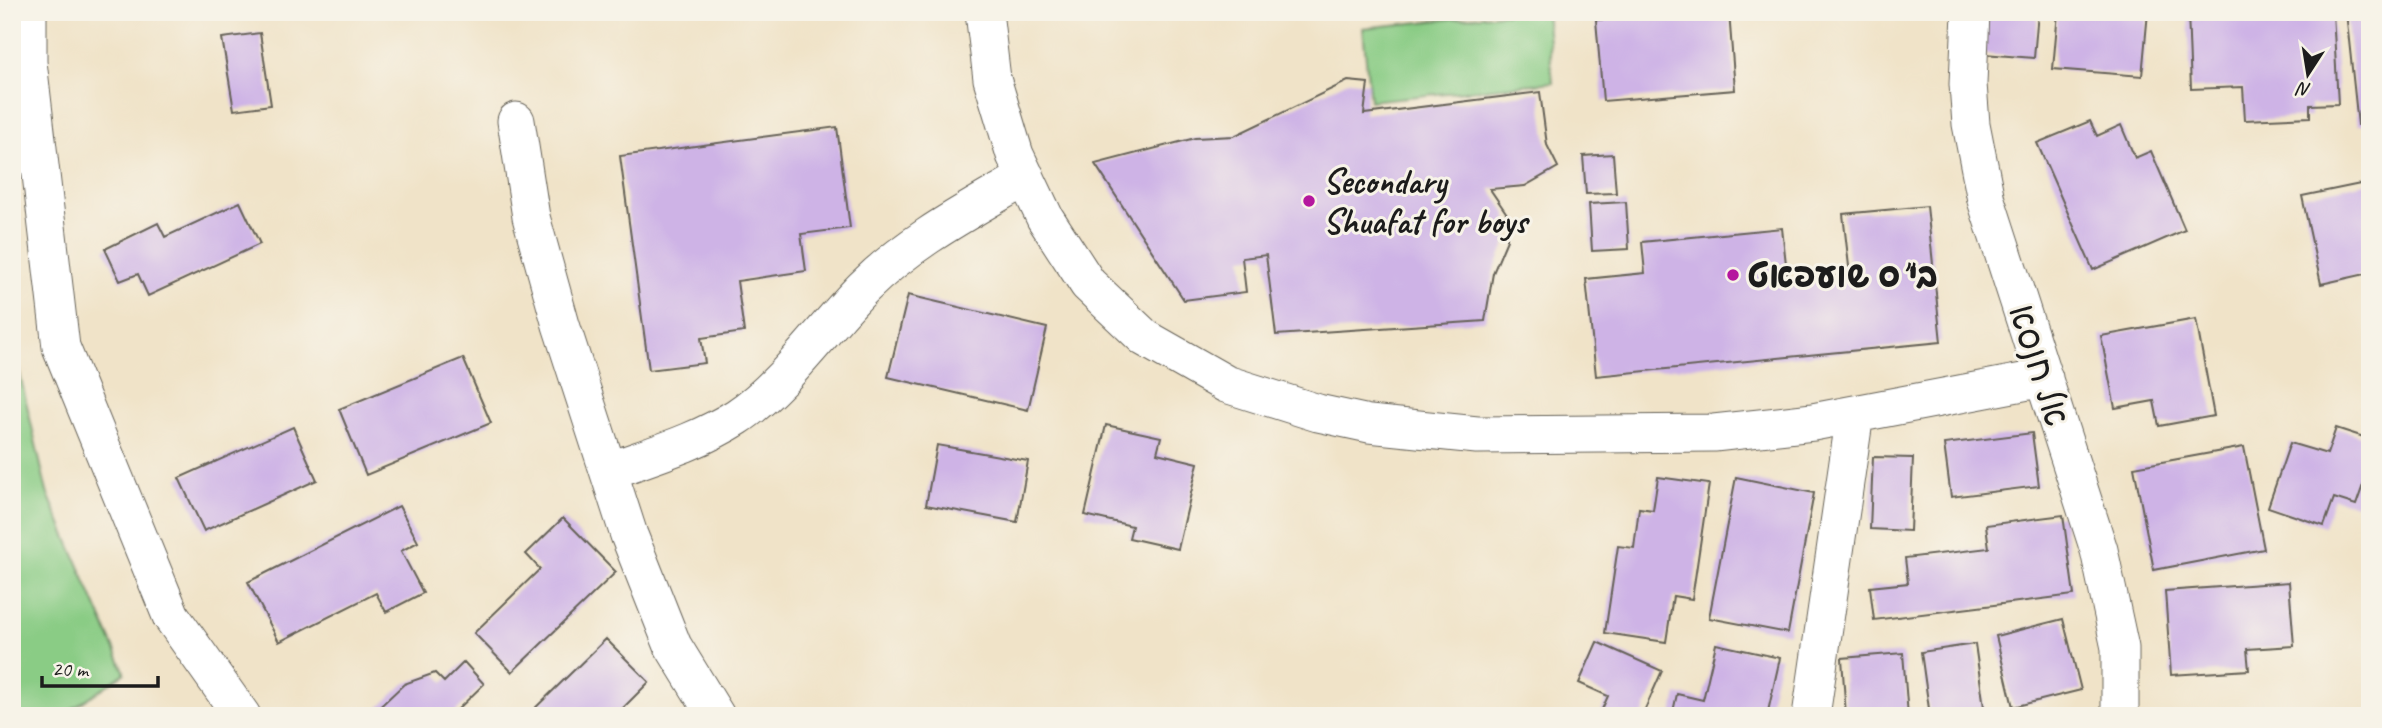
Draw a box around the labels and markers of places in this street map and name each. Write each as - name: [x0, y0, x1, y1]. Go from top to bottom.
- place label: Secondary Shuafat for boys: [1323, 159, 1530, 244]
- marker: Secondary Shuafat for boys: [1301, 193, 1317, 209]
- place label: בי"ס שועפאט: [1747, 253, 1938, 298]
- marker: בי"ס שועפאט: [1725, 267, 1741, 283]

